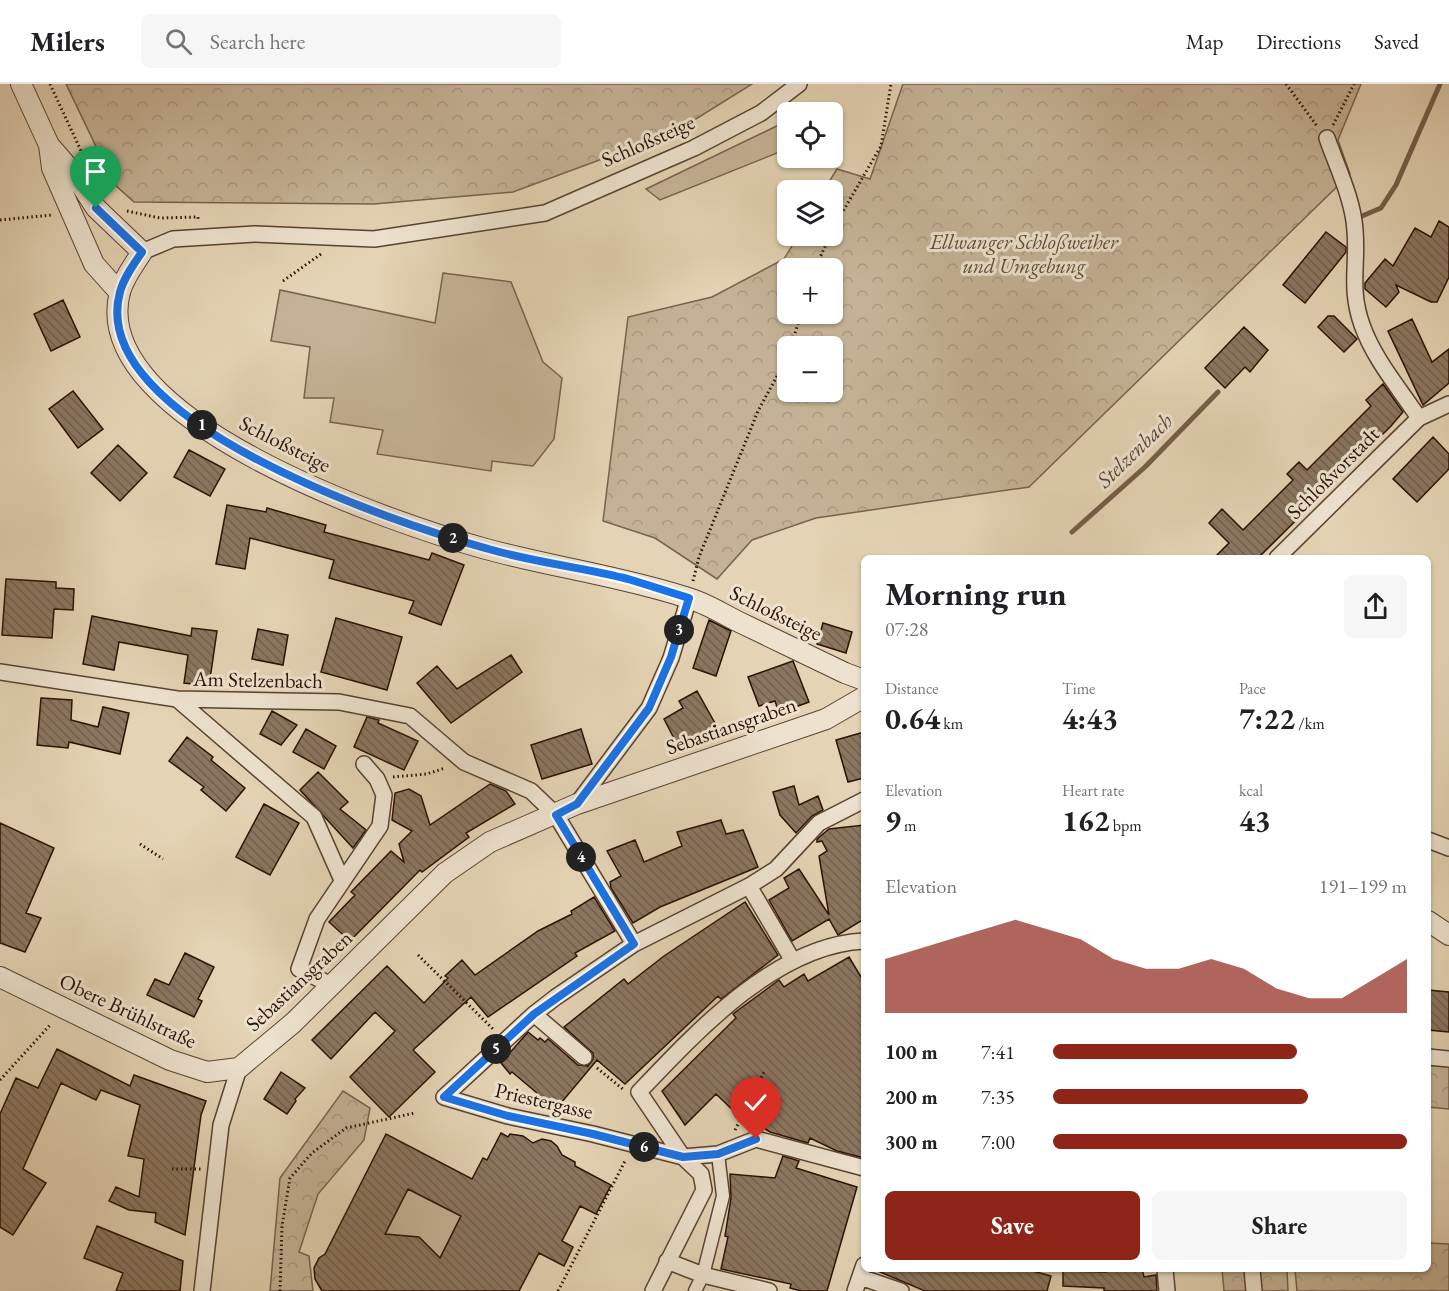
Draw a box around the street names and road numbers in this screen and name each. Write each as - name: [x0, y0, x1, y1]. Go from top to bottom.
- street label: Schloßsteige: [597, 108, 699, 173]
- street label: Schloßsteige: [235, 409, 336, 478]
- street label: Schloßvorstadt: [1281, 420, 1385, 525]
- street label: Schloßsteige: [726, 579, 827, 646]
- street label: Am Stelzenbach: [192, 665, 323, 694]
- street label: Sebastiansgraben: [662, 691, 800, 760]
- street label: Sebastiansgraben: [240, 924, 358, 1037]
- street label: Obere Brühlstraße: [55, 967, 201, 1054]
- street label: Priestergasse: [492, 1076, 596, 1125]

